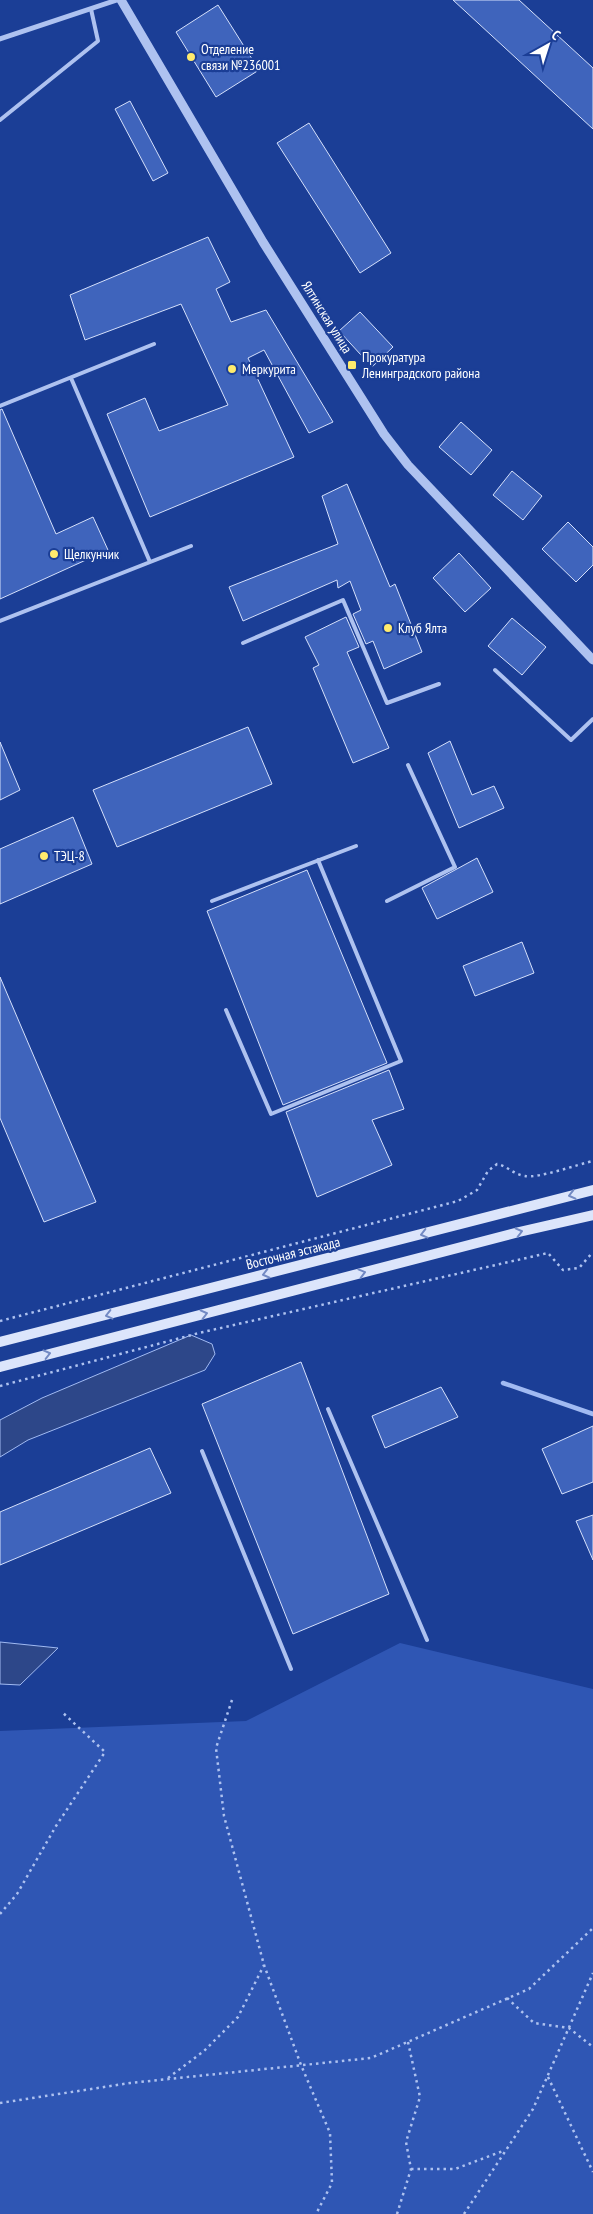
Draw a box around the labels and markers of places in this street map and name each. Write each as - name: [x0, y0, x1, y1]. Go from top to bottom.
- place label: Отделение связи №236001: [201, 40, 280, 74]
- marker: Отделение связи №236001: [185, 51, 197, 63]
- place label: Прокуратура Ленинградского района: [361, 348, 480, 382]
- marker: Прокуратура Ленинградского района: [346, 359, 358, 371]
- place label: Меркурита: [242, 360, 296, 378]
- marker: Меркурита: [226, 363, 238, 375]
- place label: Щелкунчик: [64, 545, 120, 563]
- marker: Щелкунчик: [48, 548, 60, 560]
- place label: Клуб Ялта: [398, 619, 447, 637]
- marker: Клуб Ялта: [382, 622, 394, 634]
- place label: ТЭЦ-8: [54, 847, 85, 865]
- marker: ТЭЦ-8: [38, 850, 50, 862]

